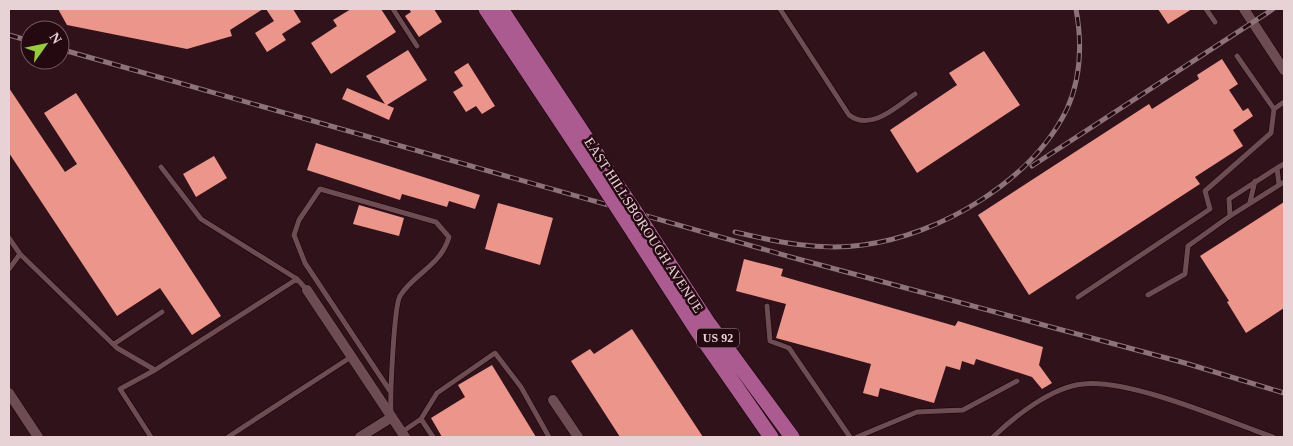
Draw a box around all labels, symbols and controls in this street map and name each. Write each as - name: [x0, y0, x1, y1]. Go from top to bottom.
- north arrow: [20, 20, 70, 70]
- text: N: [46, 30, 65, 47]
- street label: EAST HILLSBOROUGH AVENUE: [581, 135, 706, 316]
- road number: US 92: [697, 328, 739, 348]

